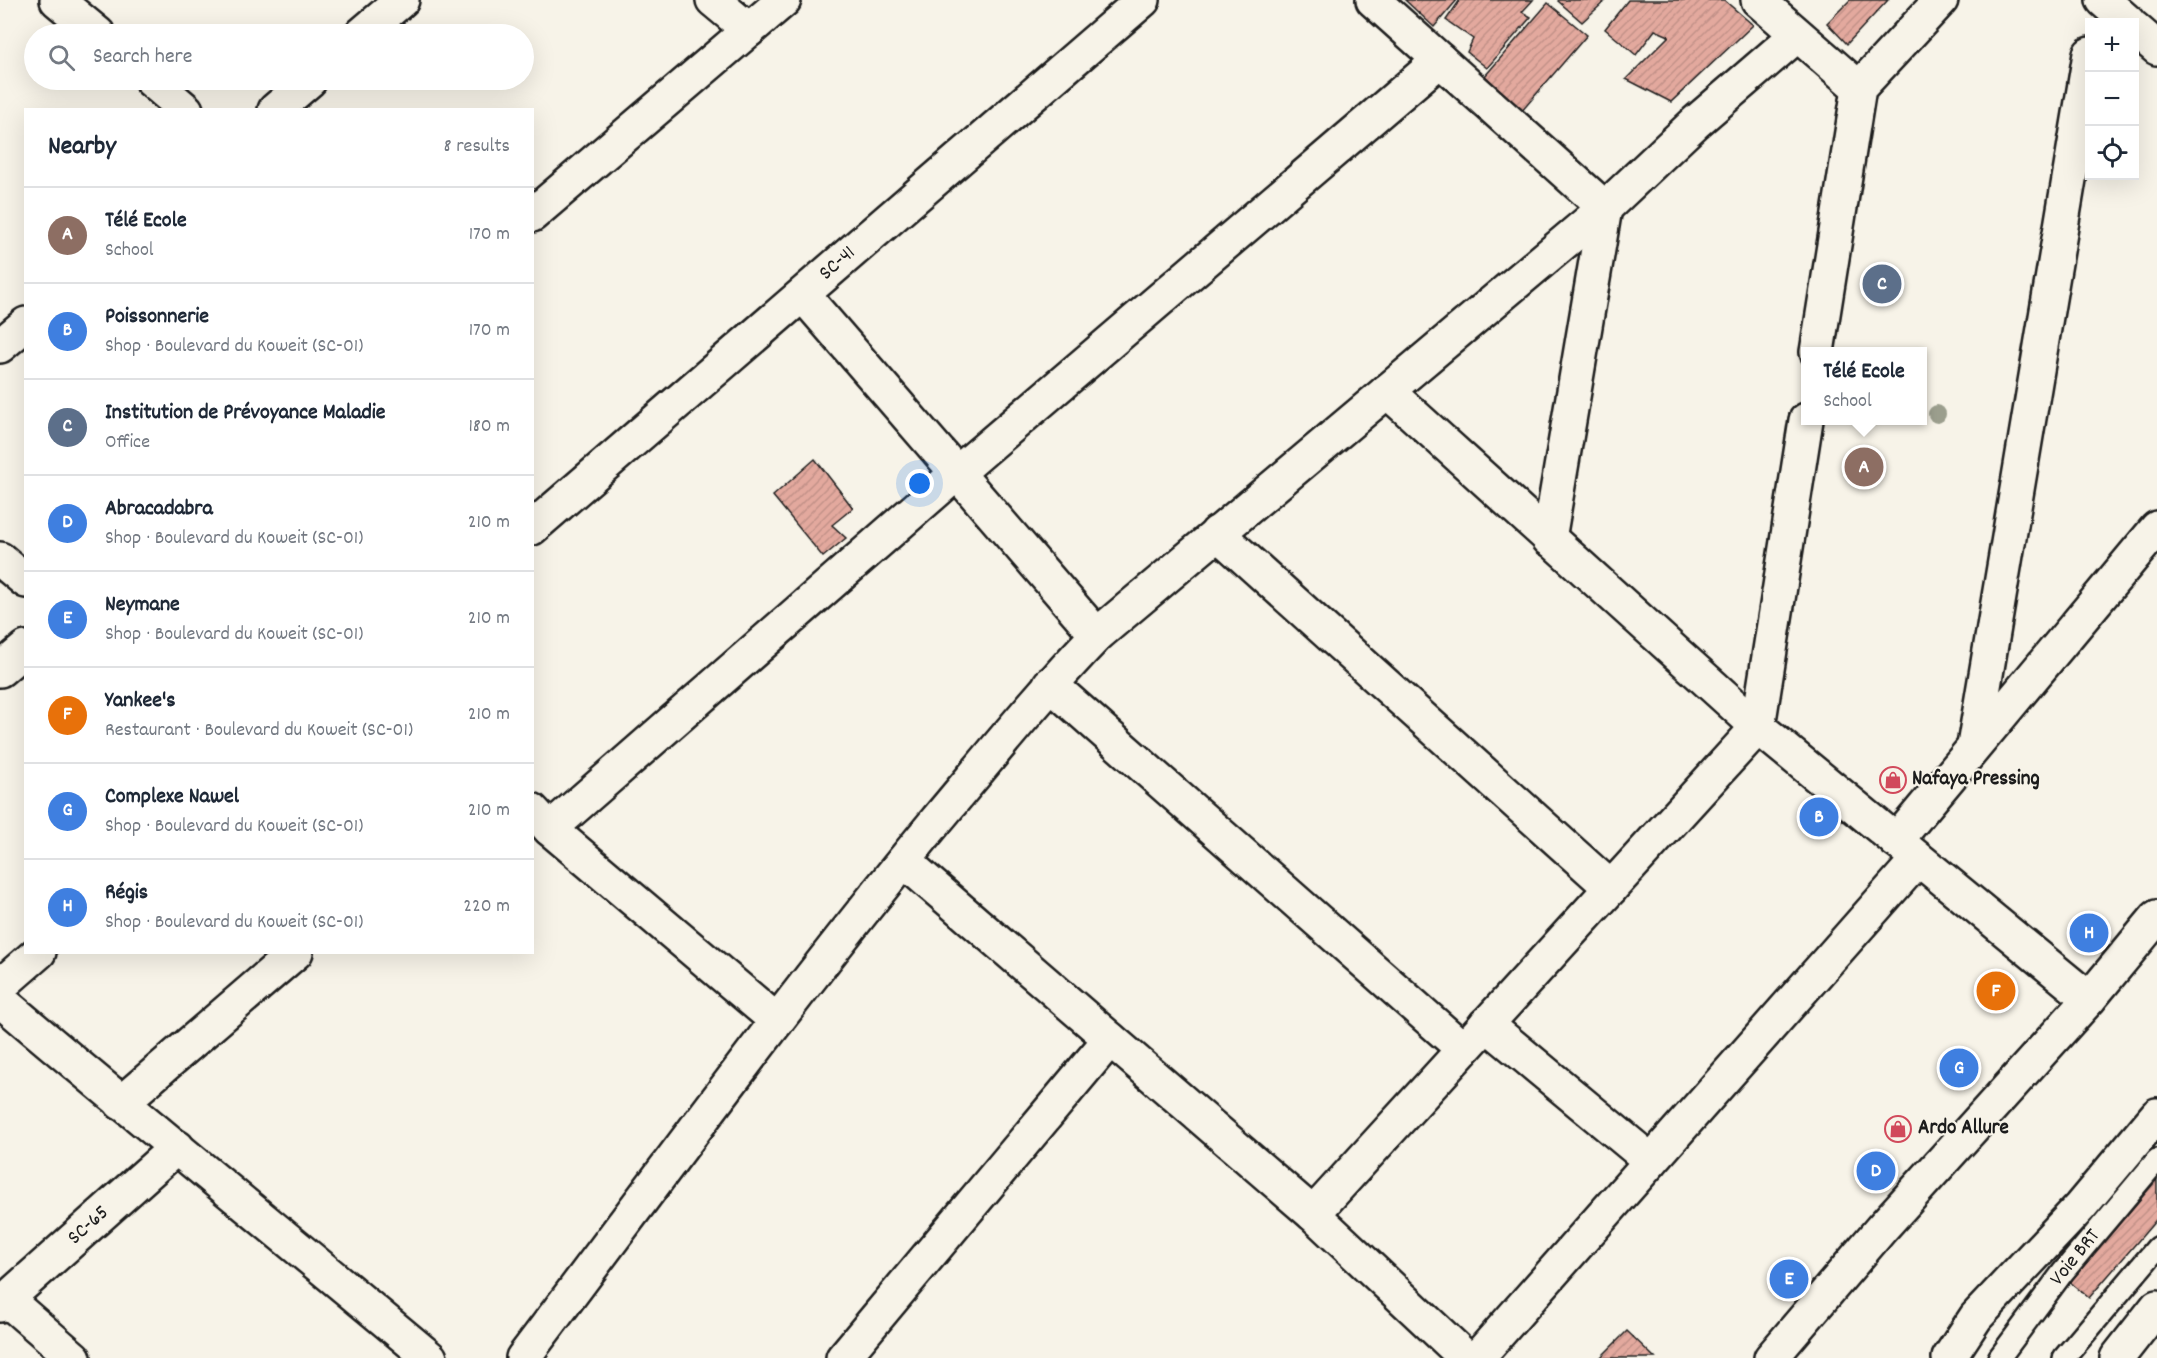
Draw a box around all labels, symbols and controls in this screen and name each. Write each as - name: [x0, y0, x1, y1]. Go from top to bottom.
- map controls: [2085, 18, 2139, 180]
- button: +: [2085, 18, 2139, 72]
- search box: [24, 24, 534, 90]
- icon: search: [45, 41, 78, 74]
- text: Search here: [93, 42, 192, 73]
- button: −: [2085, 72, 2139, 126]
- button: locate: [2085, 126, 2139, 180]
- text: Nearby: [48, 129, 116, 166]
- text: 8 results: [444, 133, 510, 161]
- text: Télé Ecole: [105, 206, 187, 237]
- text: A: [62, 221, 73, 249]
- text: 170 m: [469, 221, 510, 249]
- text: School: [105, 237, 154, 265]
- street label: SC-41: [813, 240, 863, 288]
- pin: C: [1862, 262, 1902, 306]
- text: Poissonnerie: [105, 302, 209, 333]
- text: B: [63, 317, 72, 345]
- text: 170 m: [469, 317, 510, 345]
- text: Shop · Boulevard du Koweit (SC-01): [105, 333, 363, 361]
- popup: [1801, 347, 1927, 425]
- text: Télé Ecole: [1823, 357, 1905, 388]
- text: School: [1823, 388, 1872, 416]
- text: Institution de Prévoyance Maladie: [105, 398, 386, 429]
- text: C: [63, 413, 72, 441]
- text: 180 m: [468, 413, 510, 441]
- text: Office: [105, 429, 150, 457]
- pin: A: [1844, 444, 1884, 490]
- your location: [905, 469, 934, 498]
- text: Abracadabra: [105, 494, 213, 525]
- text: D: [62, 509, 73, 537]
- text: 210 m: [468, 509, 510, 537]
- text: Shop · Boulevard du Koweit (SC-01): [105, 525, 363, 553]
- text: Neymane: [105, 590, 180, 621]
- text: E: [63, 605, 72, 633]
- text: 210 m: [468, 605, 510, 633]
- text: Shop · Boulevard du Koweit (SC-01): [105, 621, 363, 649]
- text: Yankee's: [105, 686, 176, 717]
- text: F: [63, 701, 72, 729]
- text: 210 m: [468, 701, 510, 729]
- text: Restaurant · Boulevard du Koweit (SC-01): [105, 717, 413, 745]
- shop icon: Nafaya Pressing: [1878, 765, 1908, 795]
- place label: Nafaya Pressing: [1912, 765, 2040, 795]
- text: Complexe Nawel: [105, 782, 239, 813]
- pin: B: [1800, 794, 1838, 840]
- text: G: [62, 797, 73, 825]
- text: 210 m: [468, 797, 510, 825]
- text: Shop · Boulevard du Koweit (SC-01): [105, 813, 363, 841]
- text: Régis: [105, 878, 148, 909]
- text: H: [62, 893, 73, 921]
- text: 220 m: [463, 893, 510, 921]
- text: Shop · Boulevard du Koweit (SC-01): [105, 909, 363, 937]
- pin: H: [2070, 910, 2108, 956]
- pin: F: [1976, 968, 2016, 1014]
- pin: G: [1940, 1046, 1978, 1090]
- shop icon: Ardo Allure: [1883, 1114, 1913, 1144]
- place label: Ardo Allure: [1918, 1114, 2009, 1144]
- pin: D: [1856, 1148, 1896, 1194]
- street label: SC-65: [62, 1199, 116, 1253]
- street label: Voie BRT: [2044, 1222, 2109, 1293]
- pin: E: [1770, 1256, 1808, 1302]

